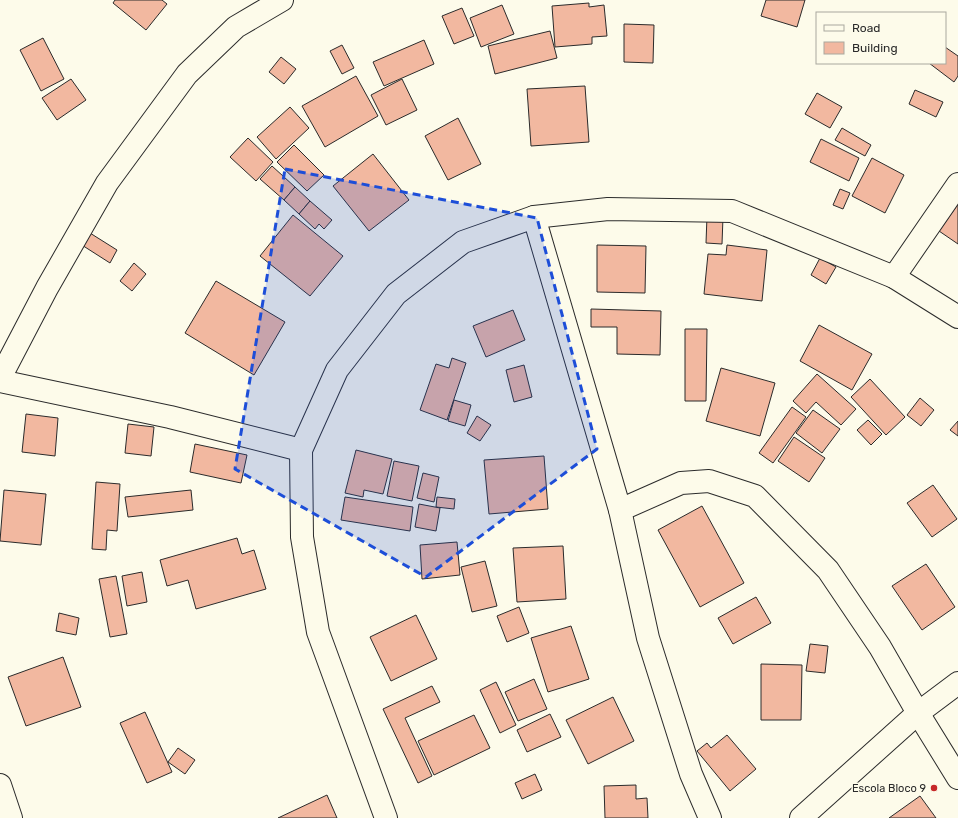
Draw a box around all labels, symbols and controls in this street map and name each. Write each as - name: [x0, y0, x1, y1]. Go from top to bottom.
- legend: [816, 12, 946, 64]
- text: Road: [852, 21, 880, 35]
- text: Building: [852, 41, 898, 55]
- place label: Escola Bloco 9: [852, 782, 926, 795]
- marker: Escola Bloco 9: [929, 783, 939, 793]

